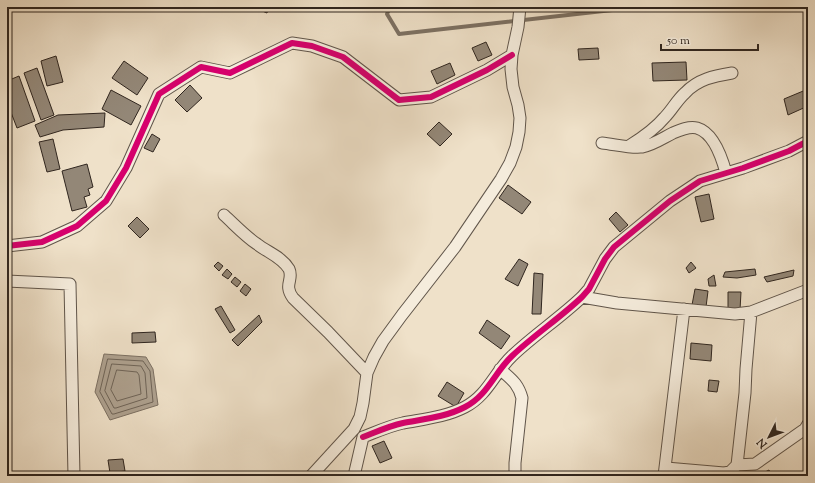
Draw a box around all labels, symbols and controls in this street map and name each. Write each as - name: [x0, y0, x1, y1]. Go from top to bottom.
- scale bar: [661, 26, 758, 52]
- text: 50 m: [666, 32, 690, 50]
- north arrow: [749, 417, 789, 457]
- text: N: [753, 434, 772, 452]

